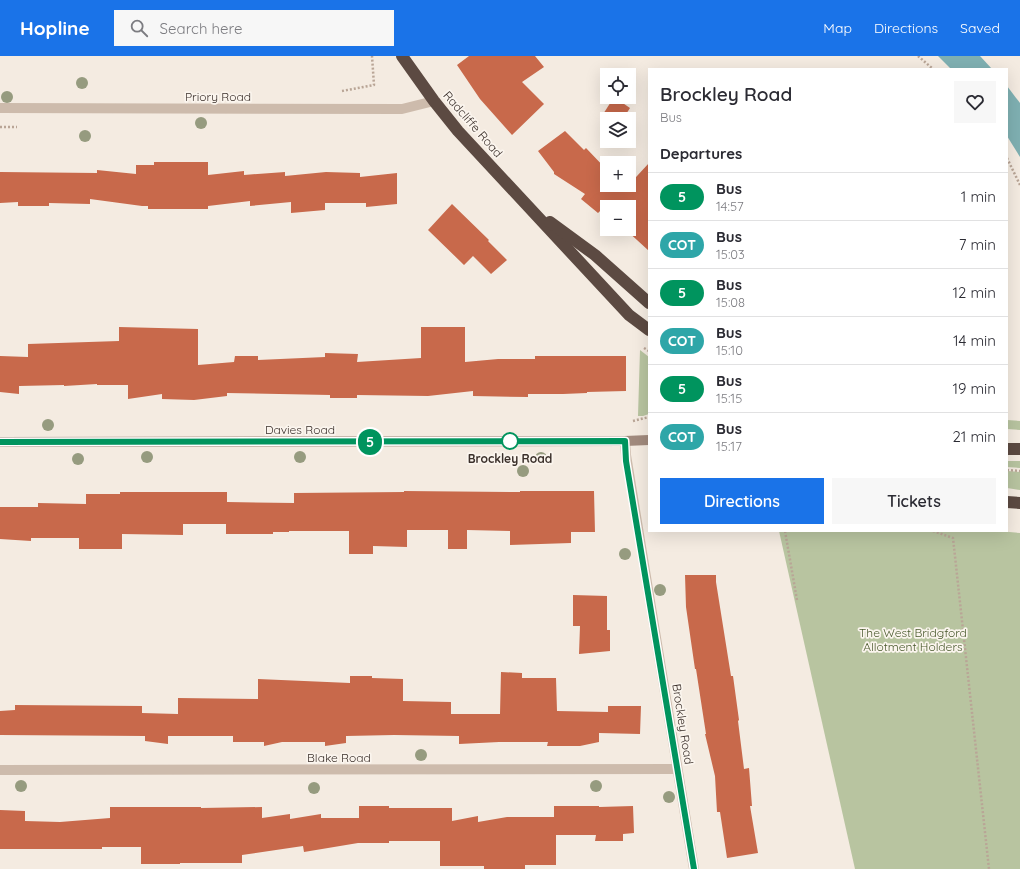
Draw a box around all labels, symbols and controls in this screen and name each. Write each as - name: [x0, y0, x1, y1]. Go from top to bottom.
- search box: [114, 10, 394, 46]
- text: Hopline: [20, 16, 90, 40]
- icon: search: [128, 17, 150, 39]
- text: Search here: [160, 19, 242, 38]
- text: Map: [823, 19, 852, 37]
- text: Directions: [874, 19, 938, 37]
- text: Saved: [960, 19, 1000, 37]
- map controls: [600, 68, 636, 236]
- button: locate: [600, 68, 636, 104]
- button: heart: [954, 81, 996, 123]
- text: Brockley Road: [660, 82, 792, 106]
- street label: Radcliffe Road: [440, 88, 506, 160]
- street label: Priory Road: [185, 89, 251, 104]
- text: Bus: [660, 109, 682, 125]
- button: layers: [600, 112, 636, 148]
- text: Departures: [660, 144, 742, 163]
- button: +: [600, 156, 636, 192]
- text: Bus: [716, 179, 742, 198]
- text: 1 min: [961, 187, 996, 206]
- text: 5: [678, 188, 686, 206]
- text: 14:57: [716, 198, 744, 214]
- button: −: [600, 200, 636, 236]
- text: Bus: [716, 227, 742, 246]
- text: 7 min: [959, 235, 996, 254]
- text: COT: [668, 236, 696, 254]
- text: 15:03: [716, 246, 745, 262]
- text: Bus: [716, 275, 742, 294]
- text: 12 min: [952, 283, 996, 302]
- text: 5: [678, 284, 686, 302]
- text: 15:08: [716, 294, 745, 310]
- text: Bus: [716, 323, 742, 342]
- text: 14 min: [953, 331, 996, 350]
- text: COT: [668, 332, 696, 350]
- text: 15:10: [716, 342, 743, 358]
- text: Bus: [716, 371, 742, 390]
- text: 19 min: [952, 379, 996, 398]
- text: 5: [678, 380, 686, 398]
- text: 15:15: [716, 390, 742, 406]
- text: Bus: [716, 419, 742, 438]
- street label: Davies Road: [265, 422, 335, 437]
- text: 21 min: [952, 427, 996, 446]
- text: COT: [668, 428, 696, 446]
- line badge: 5: [357, 429, 383, 455]
- marker: Brockley Road: [501, 432, 519, 450]
- text: 5: [366, 433, 374, 451]
- text: 15:17: [716, 438, 742, 454]
- place label: Brockley Road: [468, 451, 552, 466]
- button: Directions: [660, 478, 824, 524]
- button: Tickets: [832, 478, 996, 524]
- park label: The West Bridgford Allotment Holders: [859, 625, 967, 654]
- street label: Brockley Road: [669, 683, 697, 765]
- street label: Blake Road: [307, 750, 371, 765]

